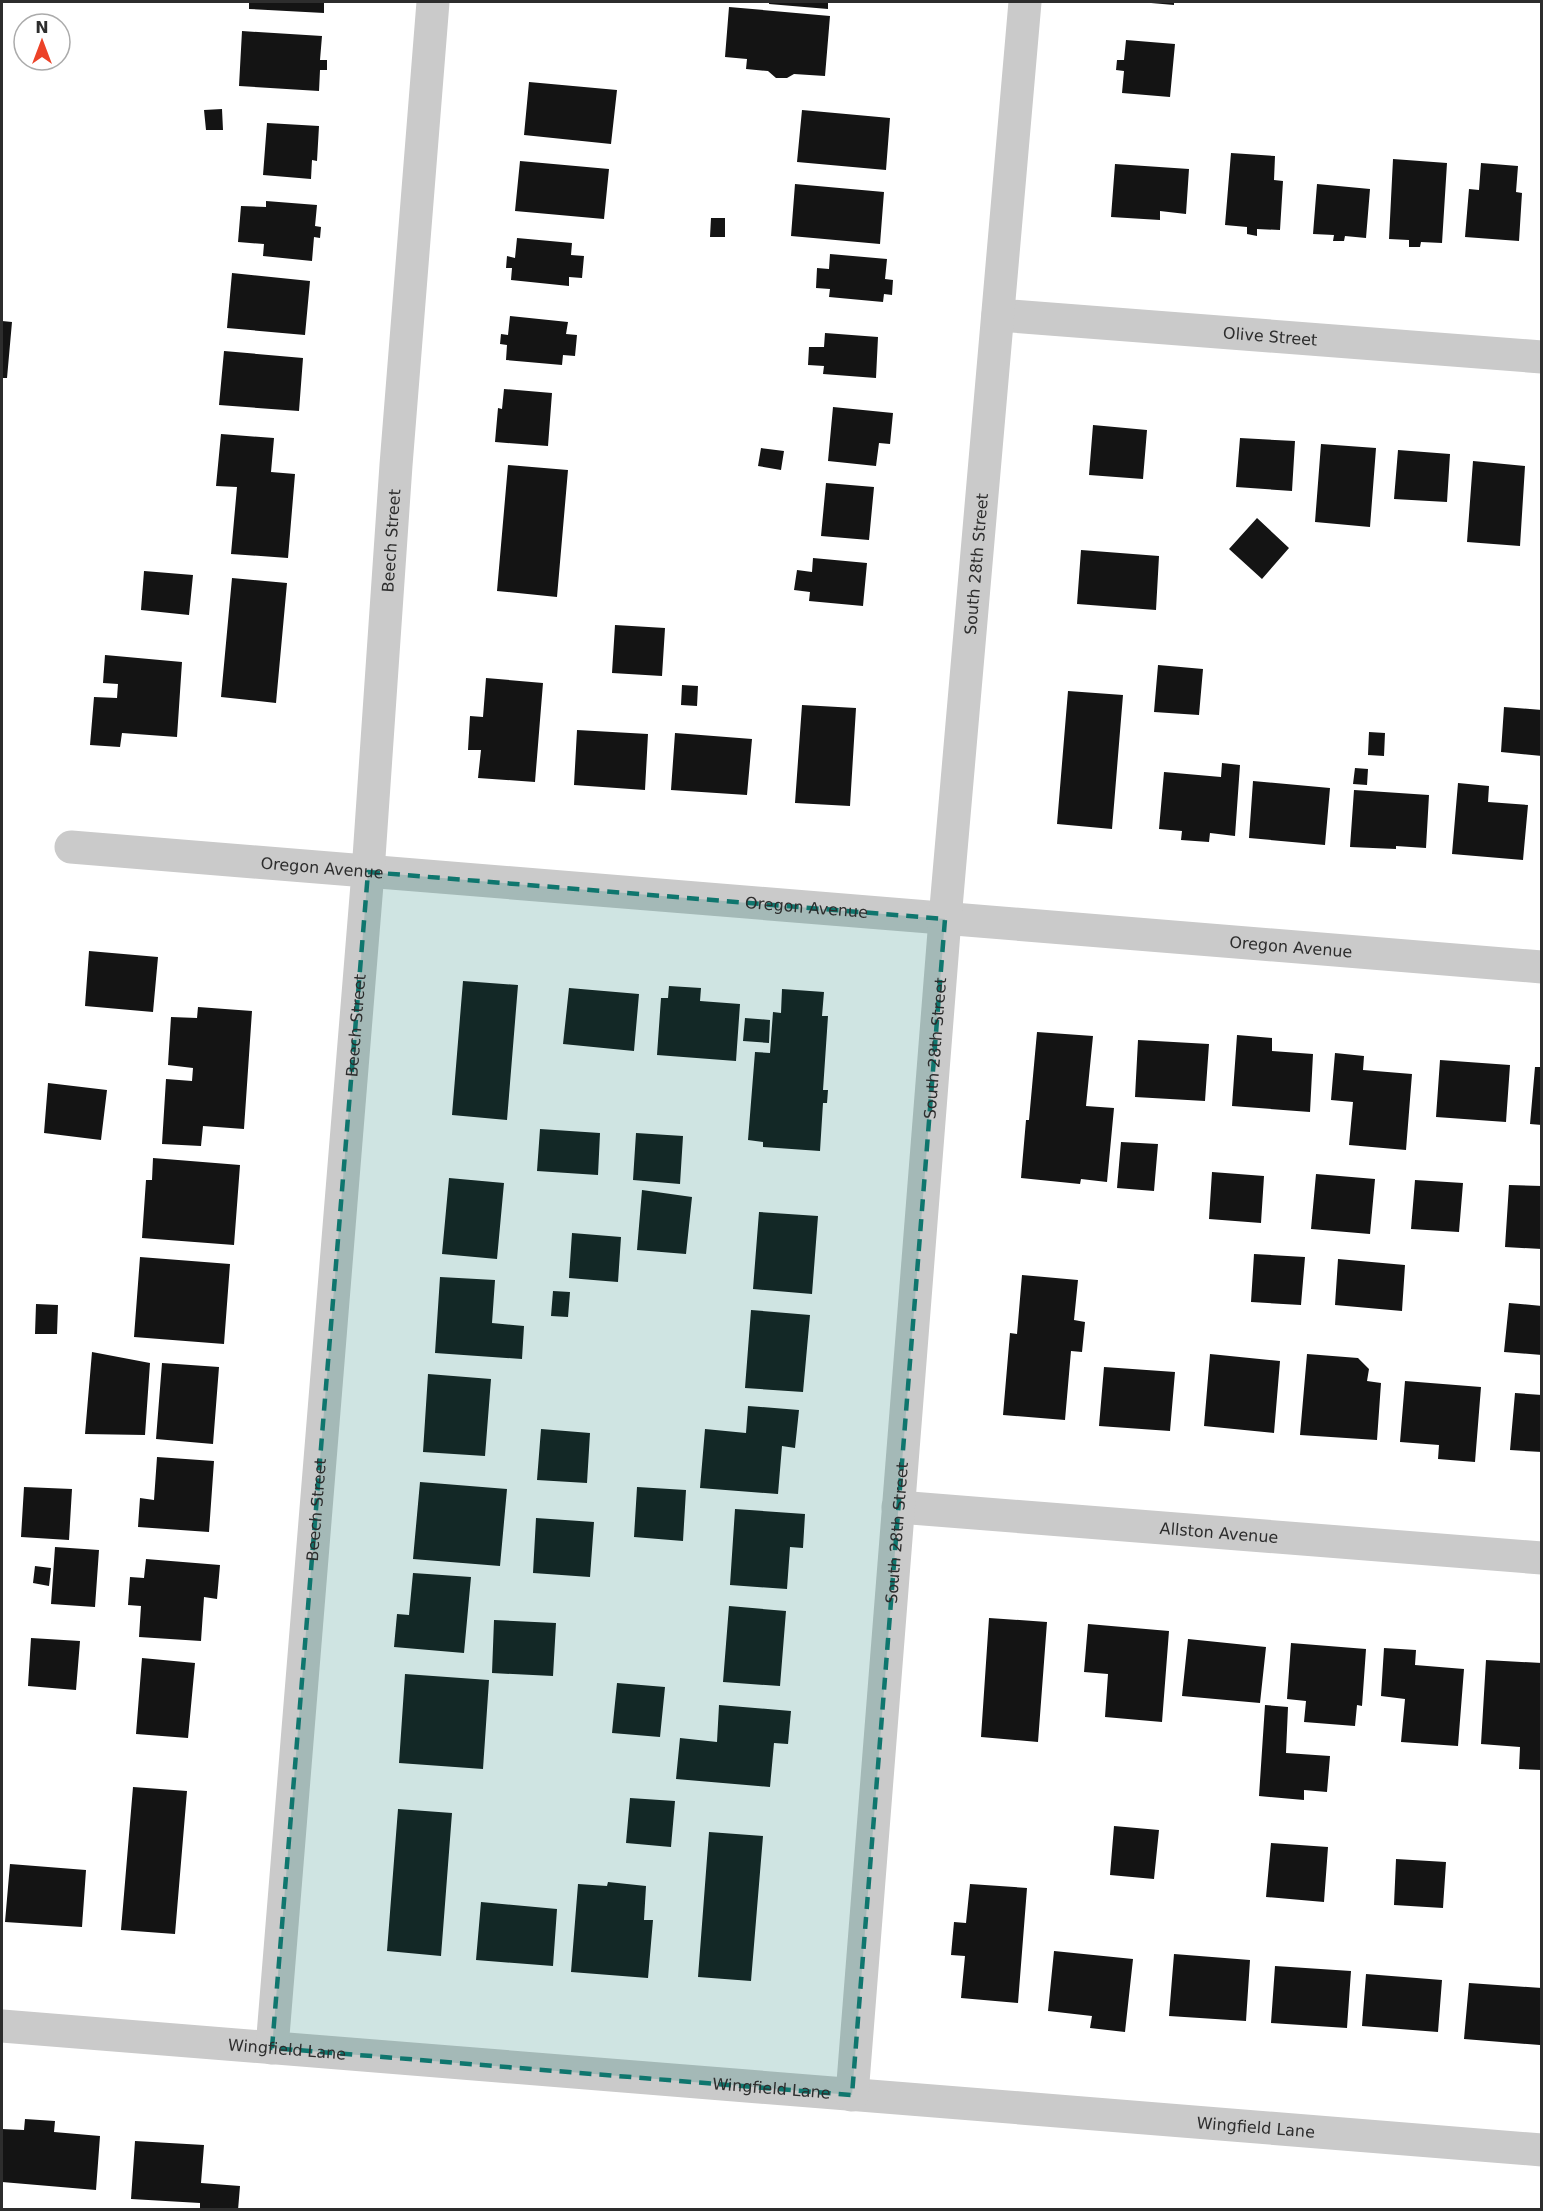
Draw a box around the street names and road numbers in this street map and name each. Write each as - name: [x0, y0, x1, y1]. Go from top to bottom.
- street label: Olive Street: [1222, 323, 1318, 349]
- street label: Beech Street: [378, 488, 404, 593]
- street label: South 28th Street: [960, 492, 992, 636]
- street label: Oregon Avenue: [260, 853, 384, 882]
- street label: Oregon Avenue: [744, 893, 869, 921]
- street label: Oregon Avenue: [1229, 932, 1353, 961]
- street label: Beech Street: [342, 973, 369, 1078]
- street label: South 28th Street: [920, 977, 950, 1120]
- street label: Beech Street: [302, 1458, 330, 1562]
- street label: South 28th Street: [881, 1461, 912, 1604]
- street label: Allston Avenue: [1159, 1518, 1279, 1547]
- street label: Wingfield Lane: [227, 2035, 347, 2063]
- street label: Wingfield Lane: [712, 2074, 831, 2102]
- street label: Wingfield Lane: [1196, 2113, 1316, 2141]

